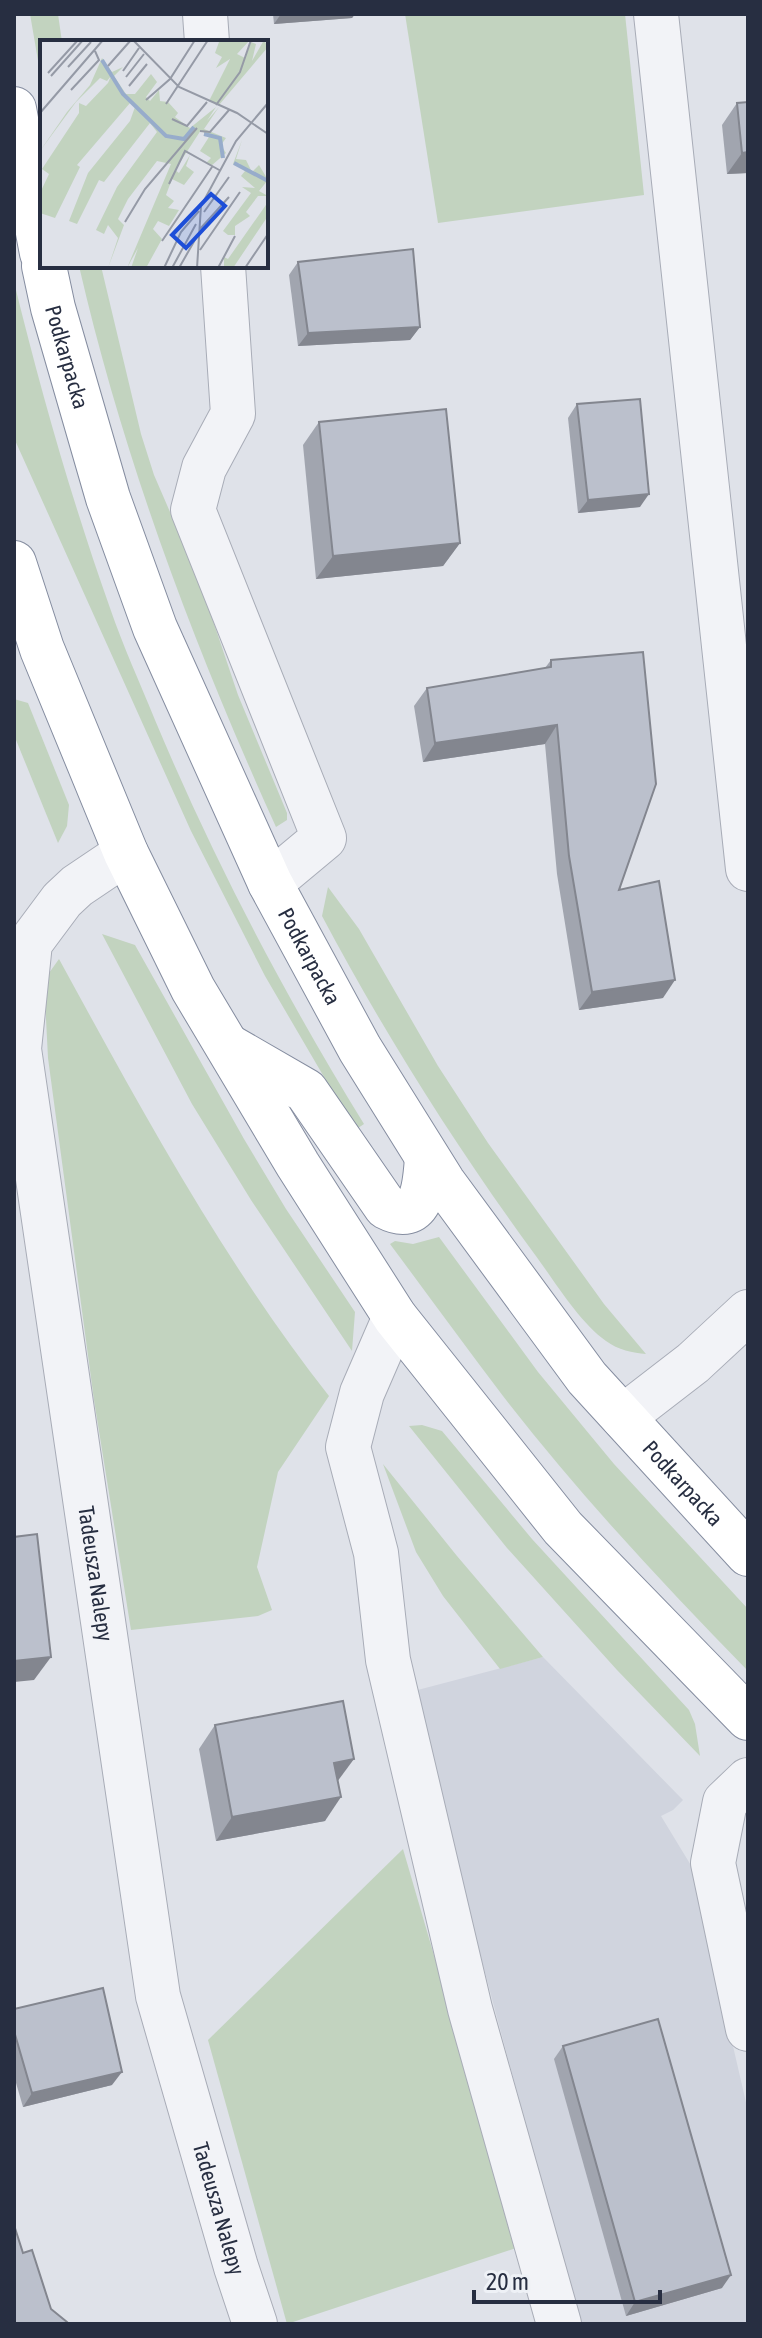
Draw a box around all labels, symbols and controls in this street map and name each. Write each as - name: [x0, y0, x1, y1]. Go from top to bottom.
- inset map: [40, 40, 268, 268]
- street label: Podkarpacka: [40, 302, 94, 412]
- street label: Podkarpacka: [273, 903, 347, 1009]
- street label: Podkarpacka: [638, 1435, 729, 1531]
- street label: Tadeusza Nalepy: [73, 1504, 119, 1643]
- street label: Tadeusza Nalepy: [188, 2139, 251, 2278]
- scale bar: [474, 2254, 660, 2304]
- text: 20 m: [486, 2268, 529, 2295]

